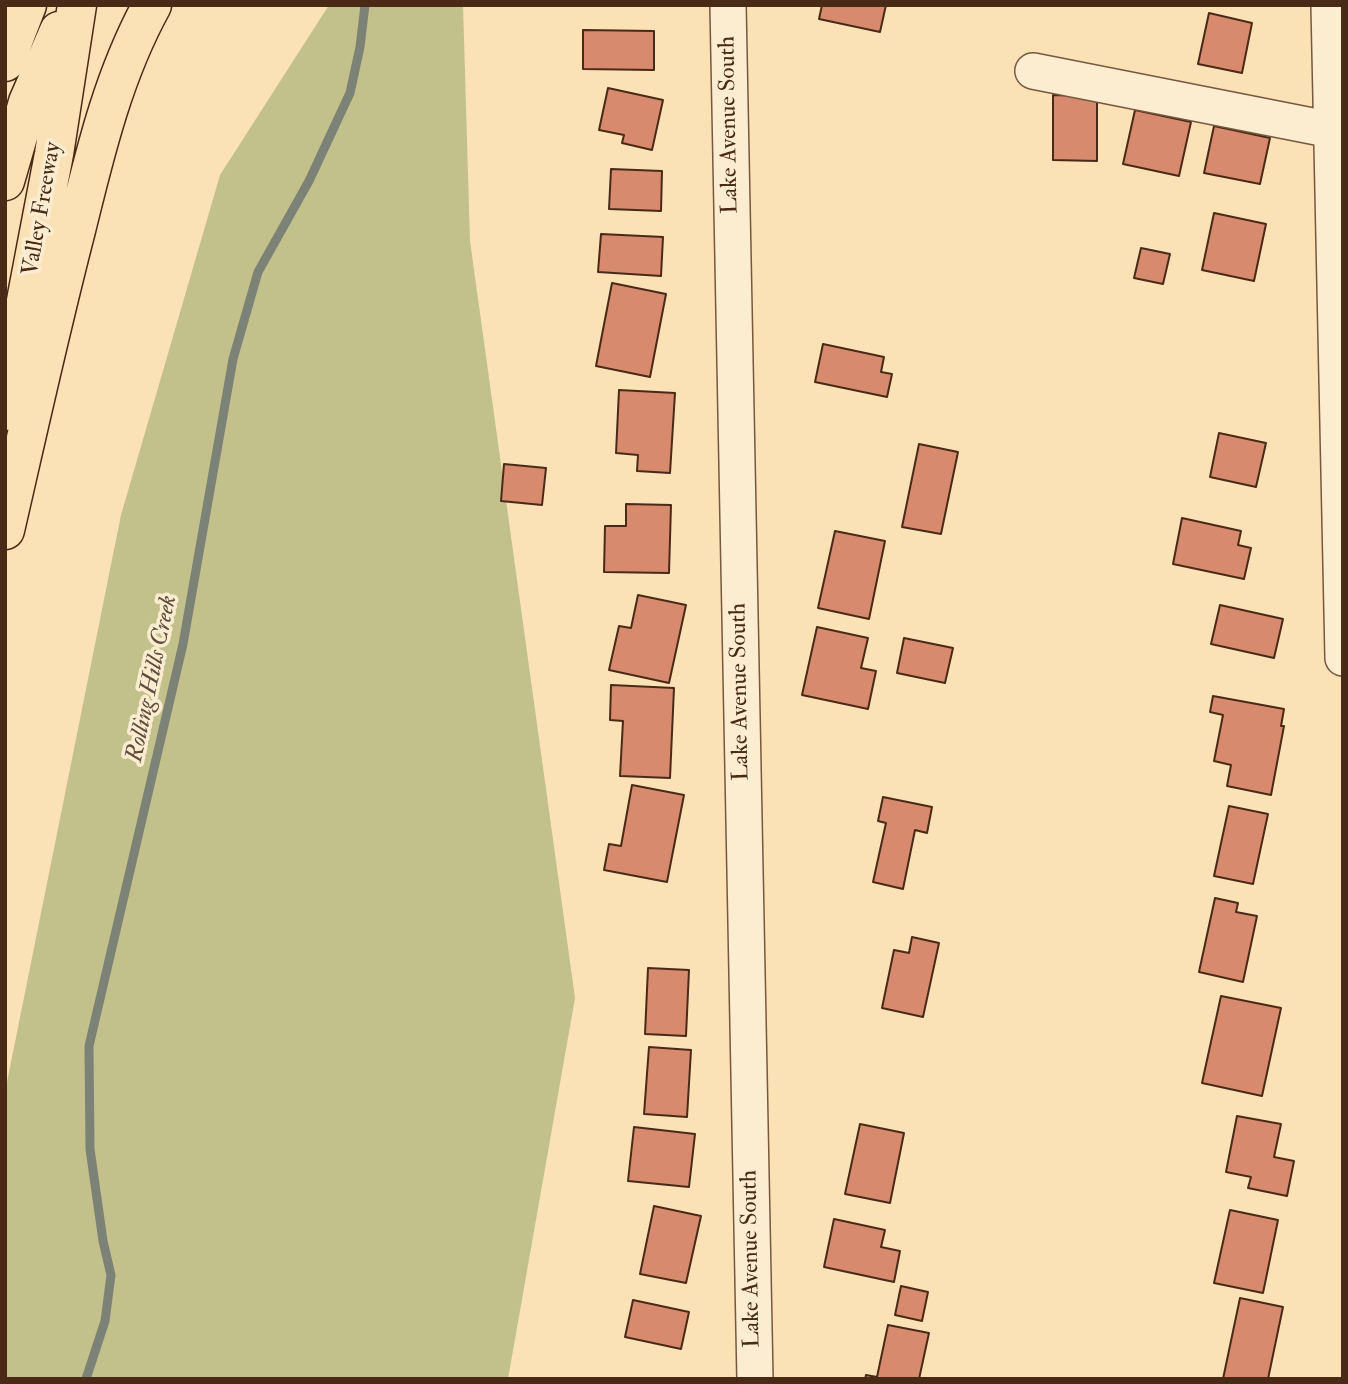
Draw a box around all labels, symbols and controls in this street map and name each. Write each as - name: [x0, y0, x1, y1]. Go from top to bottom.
- street label: Lake Avenue South: [715, 36, 745, 214]
- street label: Valley Freeway: [18, 140, 68, 278]
- water label: Rolling Hills Creek: [121, 593, 185, 765]
- street label: Lake Avenue South: [726, 603, 756, 781]
- street label: Lake Avenue South: [737, 1170, 767, 1348]

